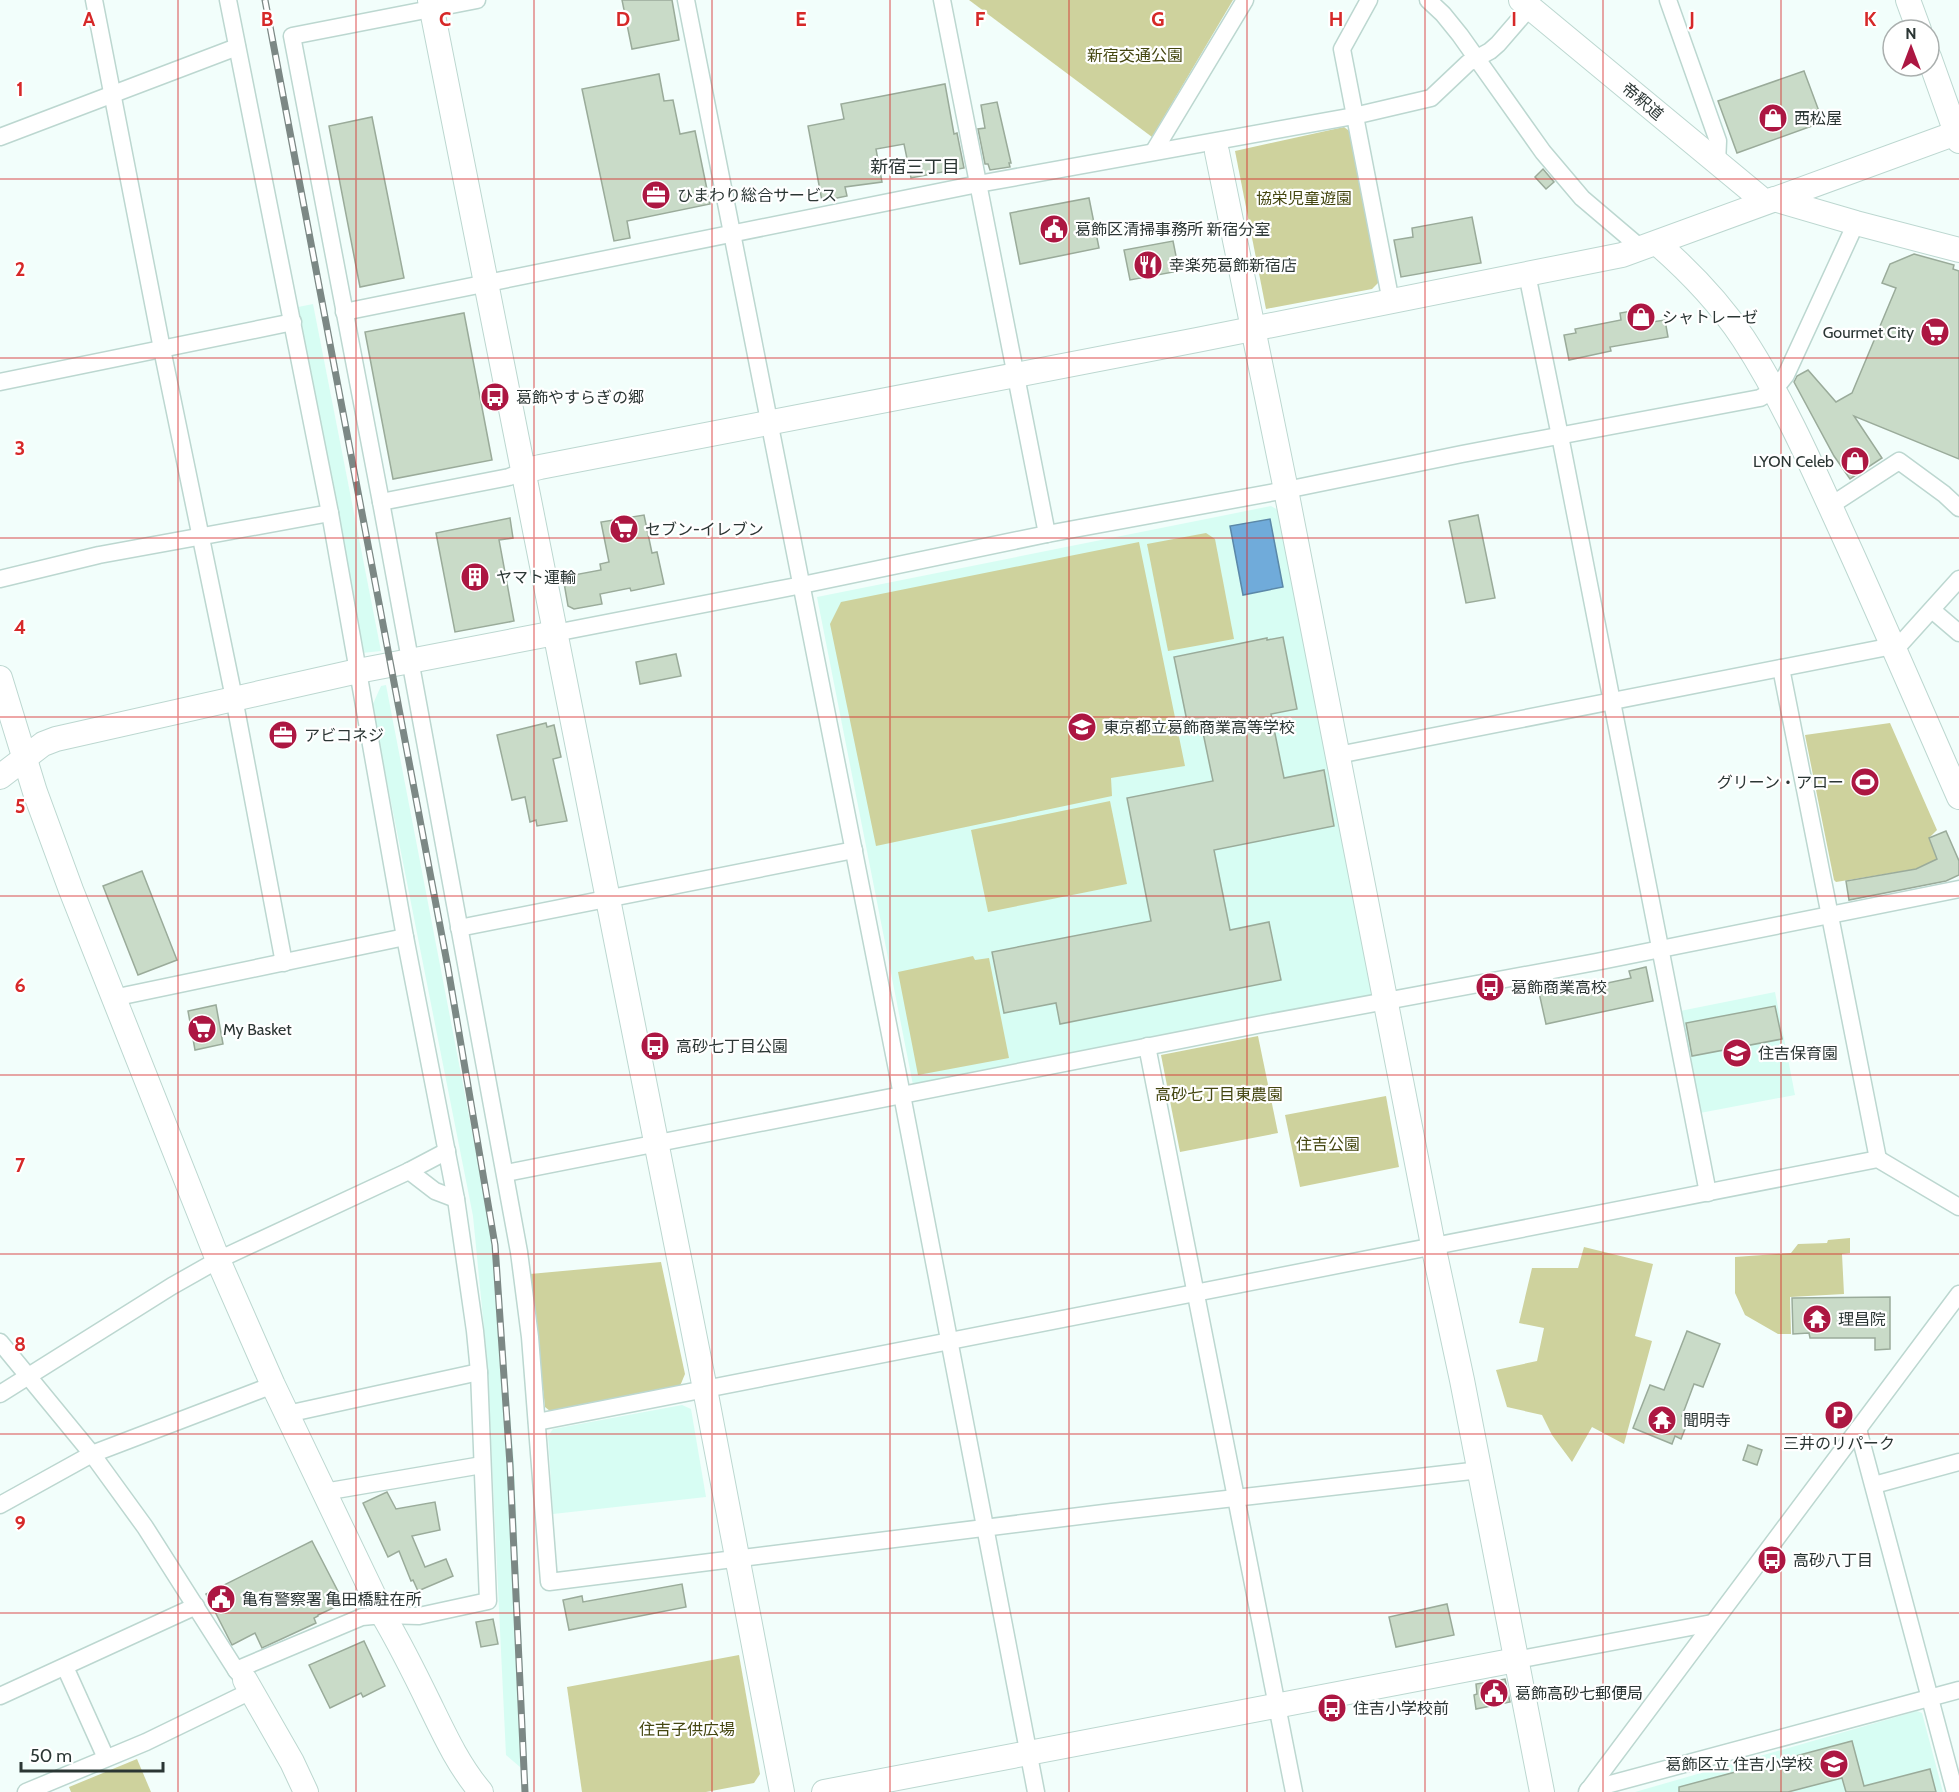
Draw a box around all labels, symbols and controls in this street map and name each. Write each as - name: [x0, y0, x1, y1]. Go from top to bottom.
- text: A: [83, 7, 96, 31]
- text: B: [261, 7, 273, 31]
- text: C: [439, 7, 451, 31]
- text: D: [616, 7, 630, 31]
- text: E: [795, 7, 807, 31]
- text: F: [975, 7, 986, 31]
- text: G: [1151, 7, 1165, 31]
- text: H: [1329, 7, 1343, 31]
- text: I: [1511, 7, 1517, 31]
- text: J: [1688, 7, 1695, 31]
- text: K: [1864, 7, 1877, 31]
- north arrow: [1881, 18, 1941, 78]
- text: N: [1905, 24, 1917, 43]
- park label: 新宿交通公園: [1087, 46, 1183, 65]
- text: 1: [16, 77, 24, 101]
- street label: 帝釈道: [1618, 79, 1667, 124]
- shop icon: 西松屋: [1757, 102, 1789, 134]
- place label: 西松屋: [1794, 109, 1842, 128]
- district label: 新宿三丁目: [870, 156, 960, 178]
- office icon: ひまわり総合サービス: [640, 179, 672, 211]
- place label: ひまわり総合サービス: [677, 186, 837, 205]
- park label: 協栄児童遊園: [1256, 189, 1352, 208]
- public building icon: 葛飾区清掃事務所 新宿分室: [1038, 213, 1070, 245]
- place label: 葛飾区清掃事務所 新宿分室: [1075, 220, 1271, 239]
- restaurant icon: 幸楽苑葛飾新宿店: [1132, 249, 1164, 281]
- place label: 幸楽苑葛飾新宿店: [1169, 256, 1297, 275]
- text: 2: [15, 257, 25, 281]
- shop icon: シャトレーゼ: [1625, 301, 1657, 333]
- place label: シャトレーゼ: [1662, 308, 1758, 327]
- supermarket icon: Gourmet City: [1919, 316, 1951, 348]
- place label: Gourmet City: [1823, 323, 1914, 342]
- bus stop icon: 葛飾やすらぎの郷: [479, 381, 511, 413]
- place label: 葛飾やすらぎの郷: [516, 388, 644, 407]
- text: 3: [15, 436, 25, 460]
- shop icon: LYON Celeb: [1839, 445, 1871, 477]
- place label: LYON Celeb: [1753, 452, 1834, 471]
- supermarket icon: セブン-イレブン: [608, 513, 640, 545]
- place label: セブン-イレブン: [645, 520, 764, 539]
- building icon: ヤマト運輸: [459, 561, 491, 593]
- place label: ヤマト運輸: [496, 568, 576, 587]
- text: 4: [14, 615, 26, 639]
- school or university icon: 東京都立葛飾商業高等学校: [1066, 711, 1098, 743]
- place label: 東京都立葛飾商業高等学校: [1103, 718, 1295, 737]
- office icon: アビコネジ: [267, 719, 299, 751]
- place label: アビコネジ: [304, 726, 384, 745]
- sports icon: グリーン・アロー: [1849, 766, 1881, 798]
- place label: グリーン・アロー: [1717, 773, 1844, 792]
- text: 5: [15, 794, 25, 818]
- bus stop icon: 葛飾商業高校: [1474, 971, 1506, 1003]
- text: 6: [14, 973, 26, 997]
- place label: 葛飾商業高校: [1511, 978, 1607, 997]
- supermarket icon: My Basket: [186, 1013, 218, 1045]
- place label: My Basket: [223, 1020, 292, 1039]
- bus stop icon: 高砂七丁目公園: [639, 1030, 671, 1062]
- place label: 高砂七丁目公園: [676, 1037, 788, 1056]
- school or university icon: 住吉保育園: [1721, 1037, 1753, 1069]
- place label: 住吉保育園: [1758, 1044, 1838, 1063]
- park label: 高砂七丁目東農園: [1155, 1085, 1283, 1104]
- park label: 住吉公園: [1296, 1135, 1360, 1154]
- text: 7: [15, 1153, 26, 1177]
- temple icon: 理昌院: [1801, 1303, 1833, 1335]
- place label: 理昌院: [1838, 1310, 1886, 1329]
- text: 8: [14, 1332, 26, 1356]
- parking icon: 三井のリパーク: [1823, 1399, 1855, 1431]
- temple icon: 聞明寺: [1646, 1404, 1678, 1436]
- place label: 聞明寺: [1683, 1411, 1731, 1430]
- place label: 三井のリパーク: [1783, 1434, 1895, 1453]
- text: 9: [14, 1511, 26, 1535]
- bus stop icon: 高砂八丁目: [1756, 1544, 1788, 1576]
- place label: 高砂八丁目: [1793, 1551, 1873, 1570]
- public building icon: 亀有警察署 亀田橋駐在所: [205, 1583, 237, 1615]
- place label: 亀有警察署 亀田橋駐在所: [242, 1590, 422, 1609]
- public building icon: 葛飾高砂七郵便局: [1478, 1677, 1510, 1709]
- place label: 葛飾高砂七郵便局: [1515, 1684, 1643, 1703]
- bus stop icon: 住吉小学校前: [1316, 1692, 1348, 1724]
- place label: 住吉小学校前: [1353, 1699, 1449, 1718]
- park label: 住吉子供広場: [639, 1720, 735, 1739]
- scale bar: [21, 1735, 164, 1773]
- text: 50 m: [30, 1745, 72, 1767]
- school or university icon: 葛飾区立 住吉小学校: [1818, 1748, 1850, 1780]
- place label: 葛飾区立 住吉小学校: [1665, 1755, 1813, 1774]

